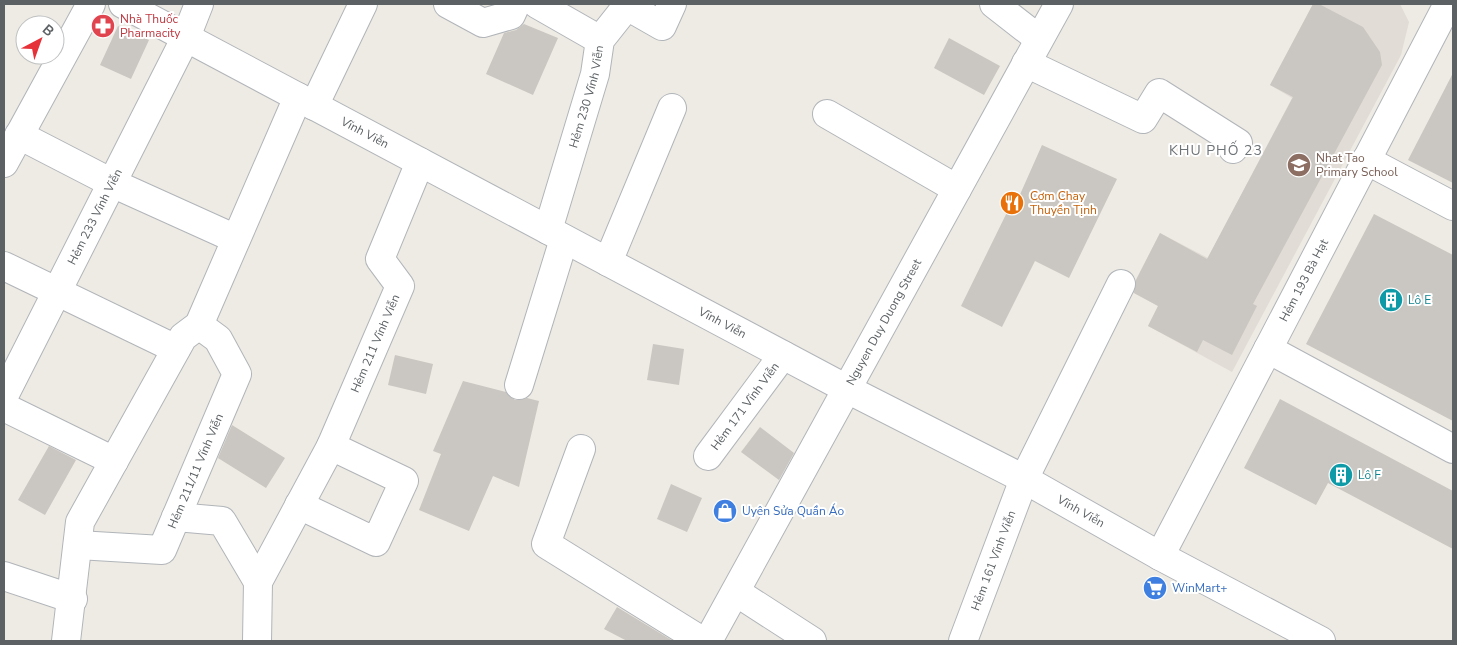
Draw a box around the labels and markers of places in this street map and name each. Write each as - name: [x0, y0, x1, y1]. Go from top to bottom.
- place label: Nhà Thuốc Pharmacity: [120, 11, 181, 41]
- pharmacy icon: Nhà Thuốc Pharmacity: [90, 13, 116, 39]
- place label: Nhat Tao Primary School: [1316, 150, 1398, 180]
- school or university icon: Nhat Tao Primary School: [1286, 152, 1312, 178]
- place label: Cơm Chay Thuyền Tịnh: [1030, 188, 1097, 218]
- restaurant icon: Cơm Chay Thuyền Tịnh: [999, 190, 1025, 216]
- building icon: Lô E: [1378, 287, 1404, 313]
- place label: Lô E: [1408, 292, 1431, 308]
- building icon: Lô F: [1328, 462, 1354, 488]
- place label: Lô F: [1358, 467, 1381, 483]
- shop icon: Uyên Sửa Quần Áo: [712, 498, 738, 524]
- place label: Uyên Sửa Quần Áo: [742, 503, 845, 519]
- supermarket icon: WinMart+: [1142, 575, 1168, 601]
- place label: WinMart+: [1172, 580, 1227, 596]

